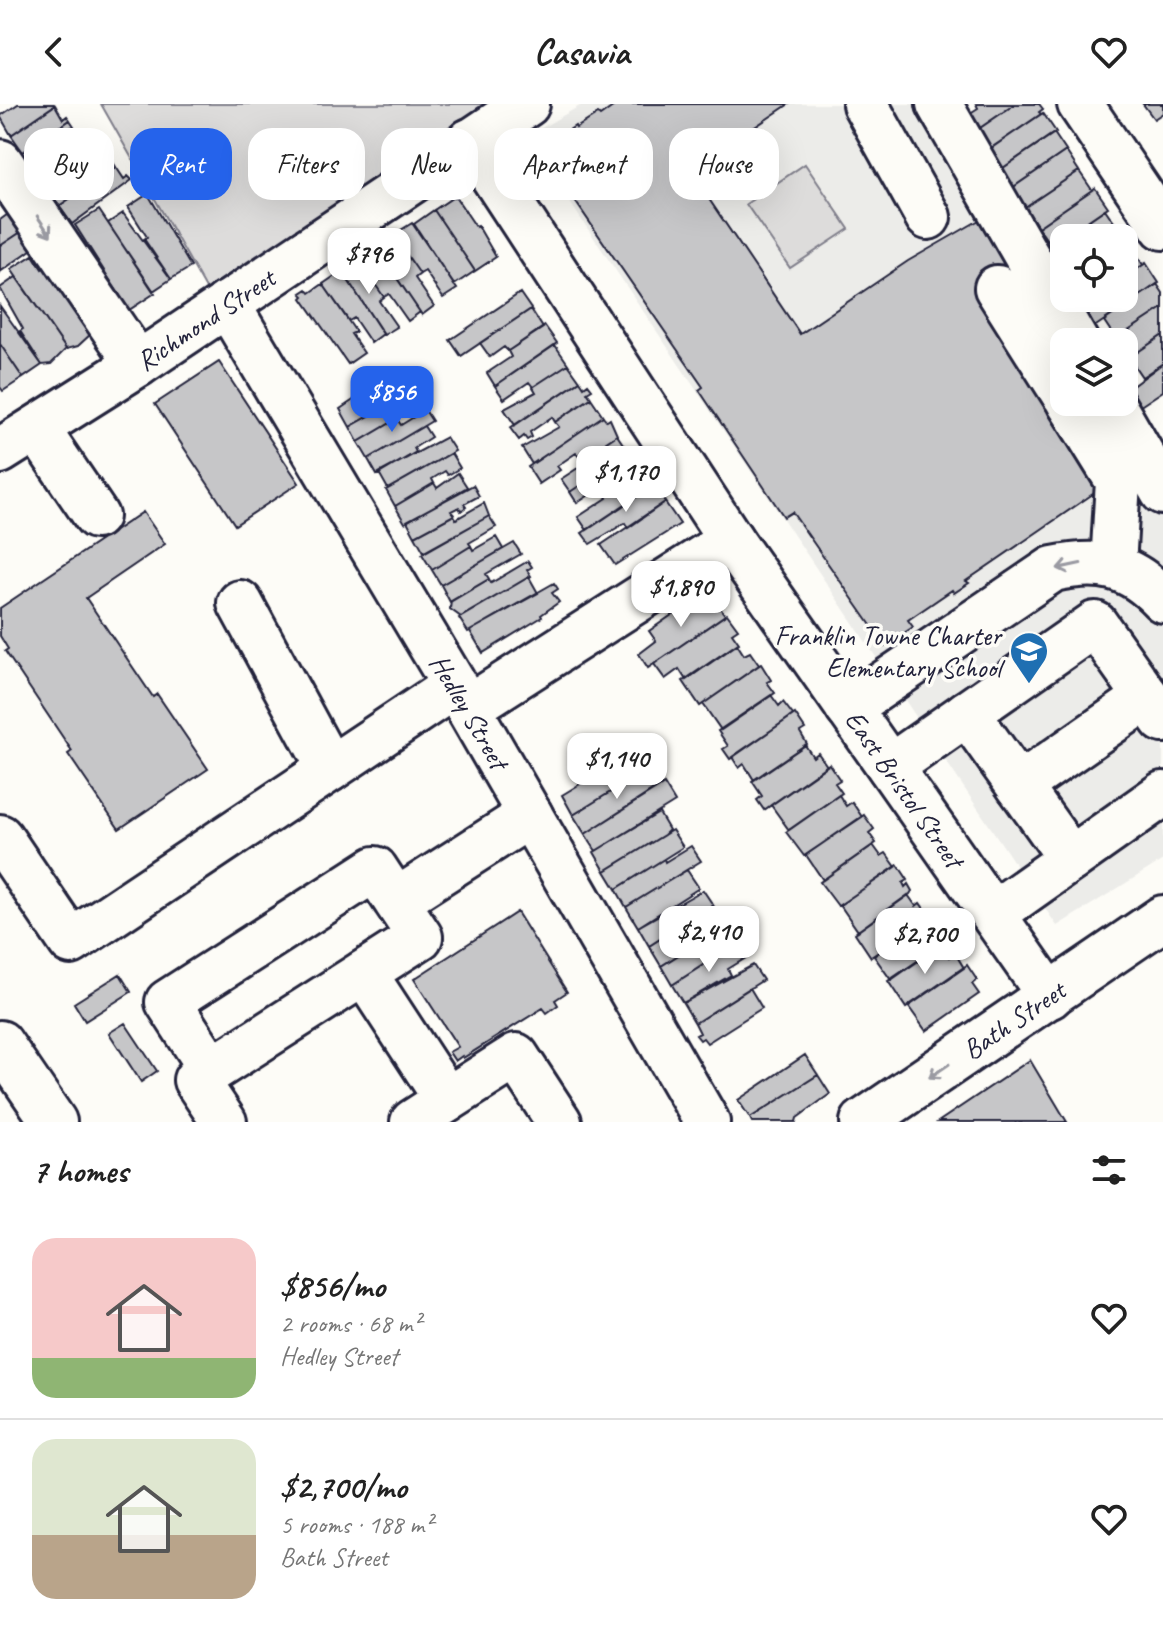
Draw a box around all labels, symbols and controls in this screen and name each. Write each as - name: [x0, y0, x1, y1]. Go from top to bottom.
- text: Casavia: [534, 29, 629, 75]
- icon: back: [32, 30, 76, 74]
- icon: heart: [1087, 30, 1131, 74]
- chip: Buy: [24, 128, 114, 200]
- chip: Rent: [130, 128, 232, 200]
- chip: Filters: [248, 128, 365, 200]
- chip: New: [381, 128, 478, 200]
- chip: Apartment: [494, 128, 653, 200]
- chip: House: [669, 128, 779, 200]
- one-way arrow: [36, 215, 52, 237]
- map controls: [1050, 224, 1138, 416]
- button: locate: [1050, 224, 1138, 312]
- pin: $796: [322, 228, 416, 296]
- text: $796: [346, 237, 392, 270]
- street label: Richmond Street: [130, 259, 284, 378]
- button: layers: [1050, 328, 1138, 416]
- pin: $856: [345, 366, 439, 434]
- text: $856: [369, 375, 415, 408]
- pin: $1,170: [561, 446, 691, 514]
- text: $1,170: [594, 455, 658, 488]
- one-way arrow: [1057, 559, 1082, 574]
- pin: $1,890: [616, 561, 746, 629]
- text: $1,890: [649, 570, 713, 603]
- place label: Franklin Towne Charter Elementary School: [775, 618, 1006, 685]
- school or university icon: Franklin Towne Charter Elementary School: [1008, 630, 1050, 685]
- street label: Hedley Street: [422, 648, 518, 778]
- street label: East Bristol Street: [837, 703, 974, 877]
- pin: $1,140: [552, 733, 682, 801]
- text: $1,140: [585, 742, 649, 775]
- pin: $2,410: [644, 906, 774, 974]
- pin: $2,700: [860, 908, 990, 976]
- text: $2,410: [677, 915, 741, 948]
- text: $2,700: [893, 917, 957, 950]
- street label: Bath Street: [956, 971, 1074, 1067]
- one-way arrow: [928, 1063, 950, 1079]
- icon: filters: [1087, 1148, 1131, 1192]
- text: 7 homes: [32, 1149, 128, 1192]
- text: $856/mo: [280, 1264, 385, 1307]
- icon: home: [96, 1270, 192, 1366]
- icon: heart: [1087, 1296, 1131, 1340]
- text: 2 rooms · 68 m²: [280, 1307, 421, 1340]
- text: Hedley Street: [280, 1340, 398, 1373]
- text: $2,700/mo: [280, 1465, 407, 1508]
- icon: home: [96, 1471, 192, 1567]
- icon: heart: [1087, 1497, 1131, 1541]
- text: 5 rooms · 188 m²: [280, 1508, 432, 1541]
- text: Bath Street: [280, 1541, 388, 1574]

